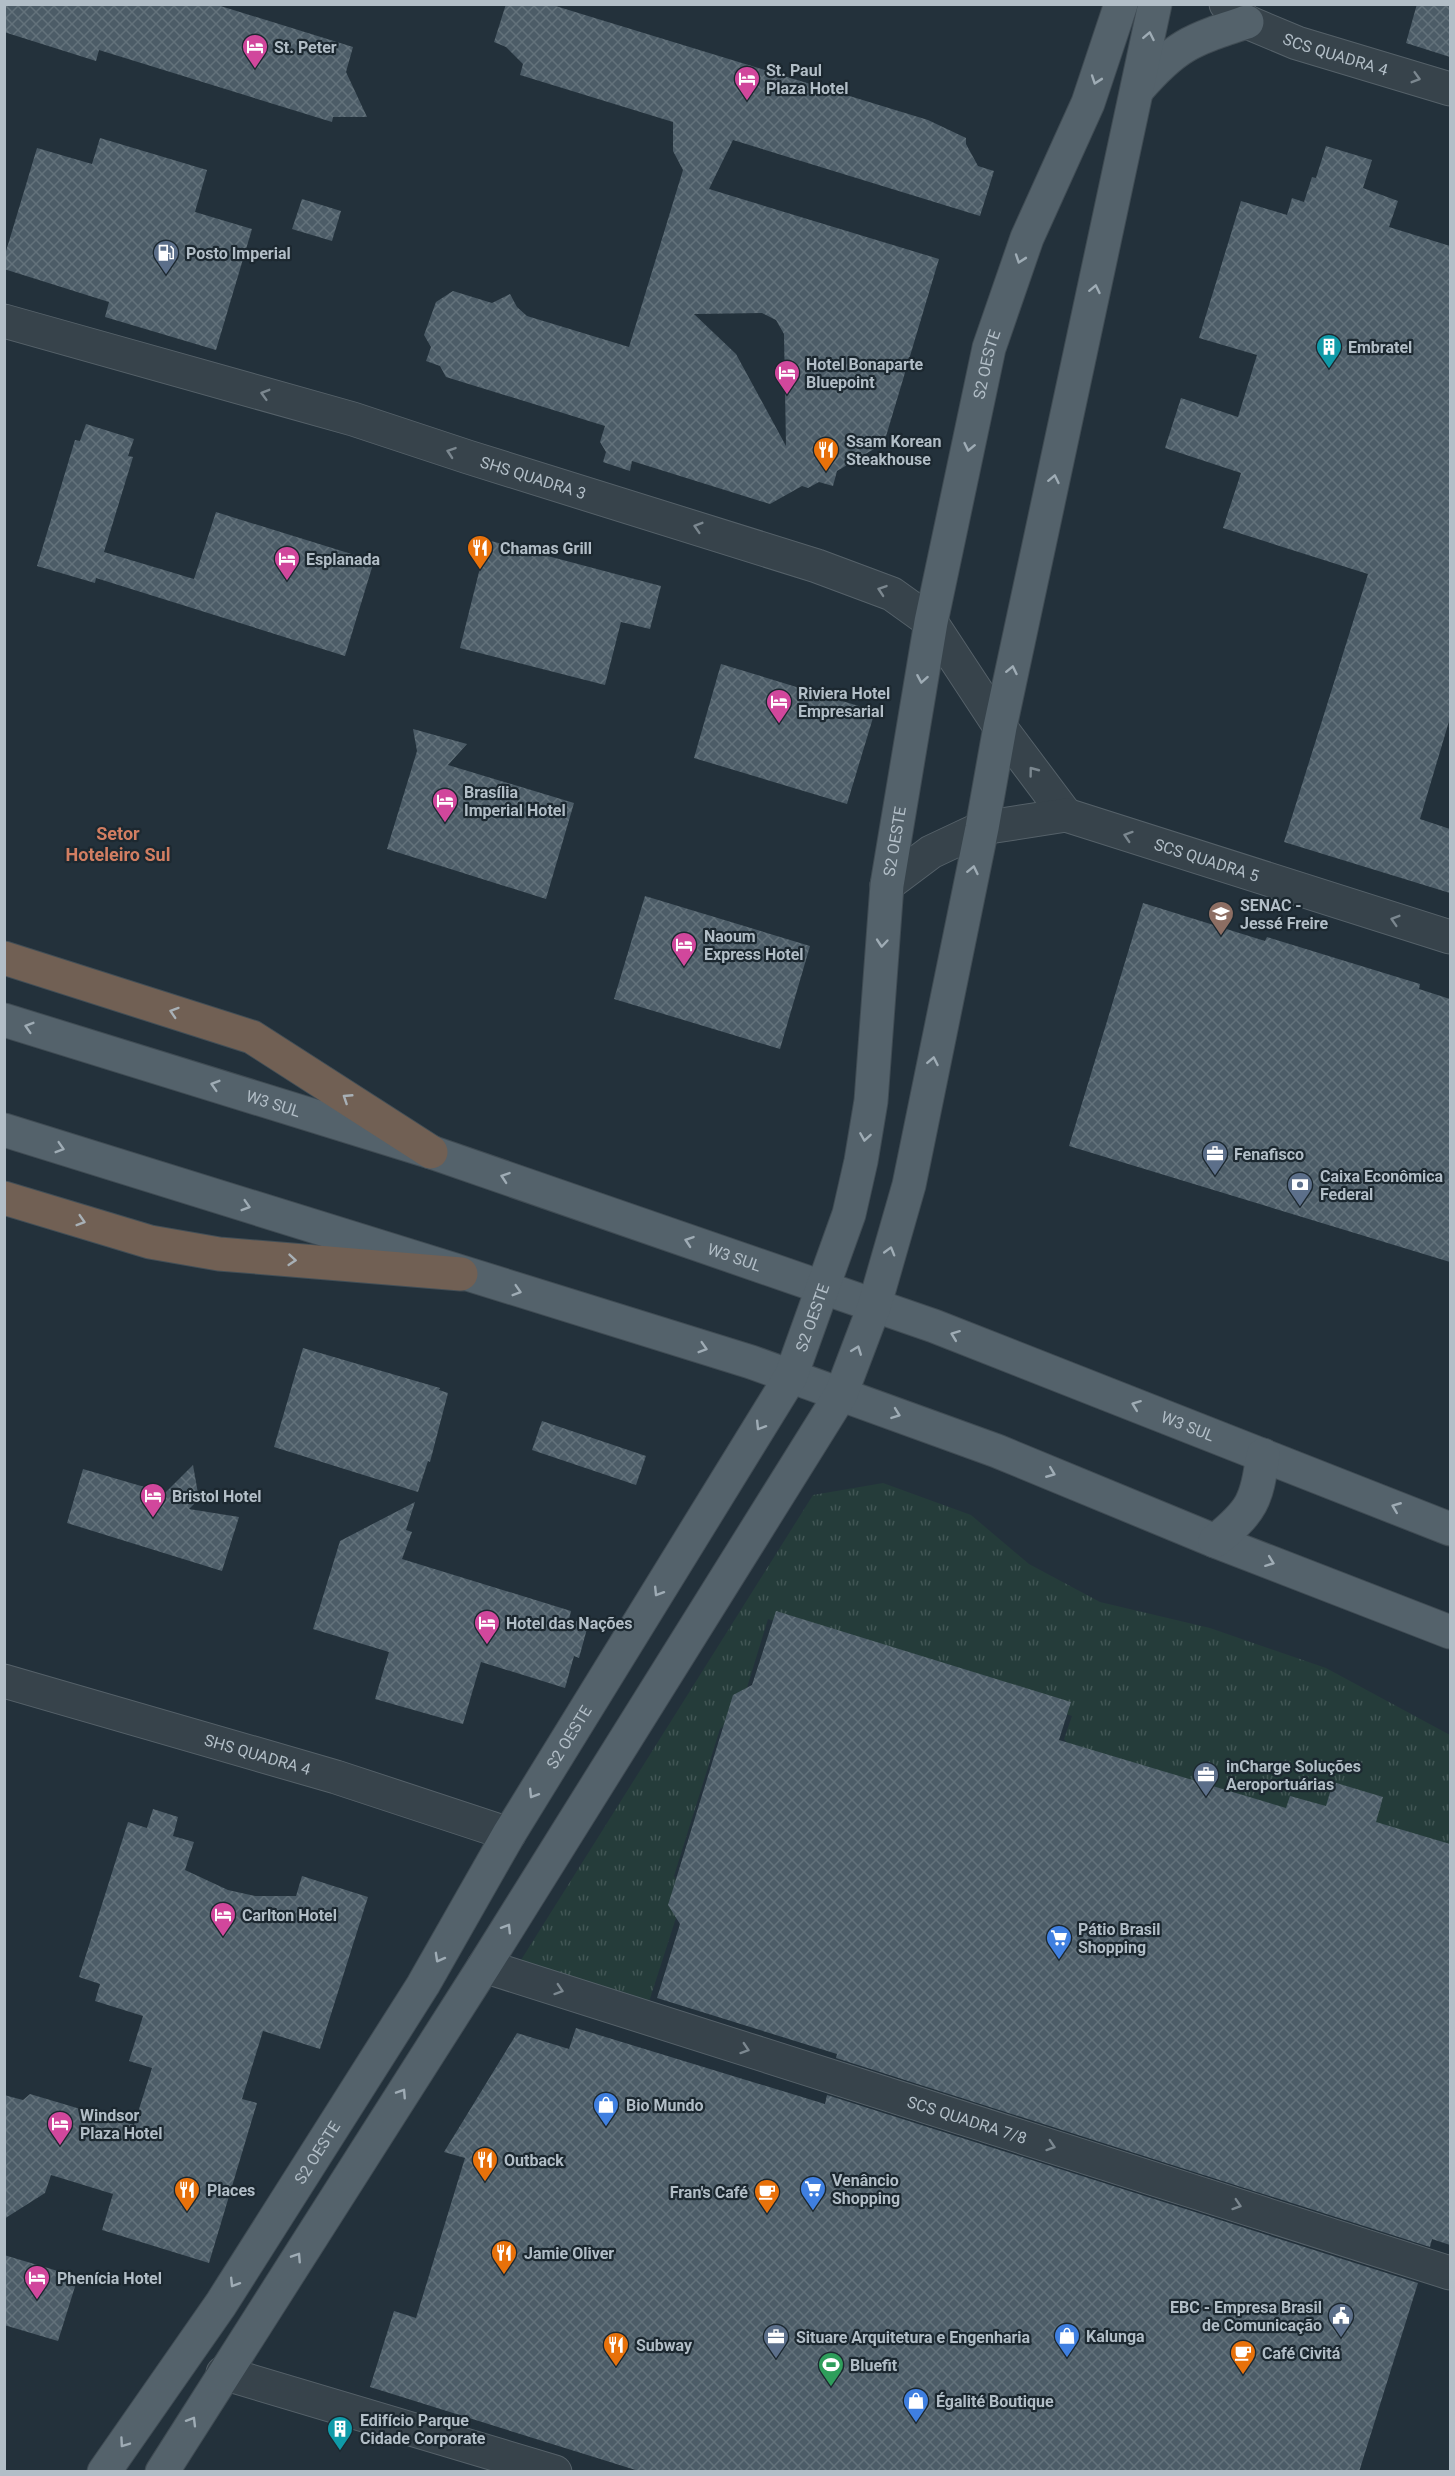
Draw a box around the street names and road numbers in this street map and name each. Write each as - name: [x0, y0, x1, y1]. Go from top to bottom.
- street label: SCS QUADRA 4: [1280, 29, 1390, 79]
- street label: S2 OESTE: [969, 327, 1004, 401]
- street label: SHS QUADRA 3: [478, 452, 589, 503]
- street label: S2 OESTE: [879, 805, 910, 878]
- street label: SCS QUADRA 5: [1152, 834, 1261, 885]
- street label: W3 SUL: [244, 1086, 303, 1121]
- street label: W3 SUL: [705, 1239, 764, 1275]
- street label: S2 OESTE: [791, 1281, 833, 1354]
- street label: W3 SUL: [1158, 1407, 1218, 1445]
- street label: S2 OESTE: [542, 1702, 595, 1772]
- street label: SHS QUADRA 4: [202, 1730, 313, 1779]
- street label: SCS QUADRA 7/8: [905, 2092, 1029, 2147]
- street label: S2 OESTE: [290, 2118, 344, 2187]

